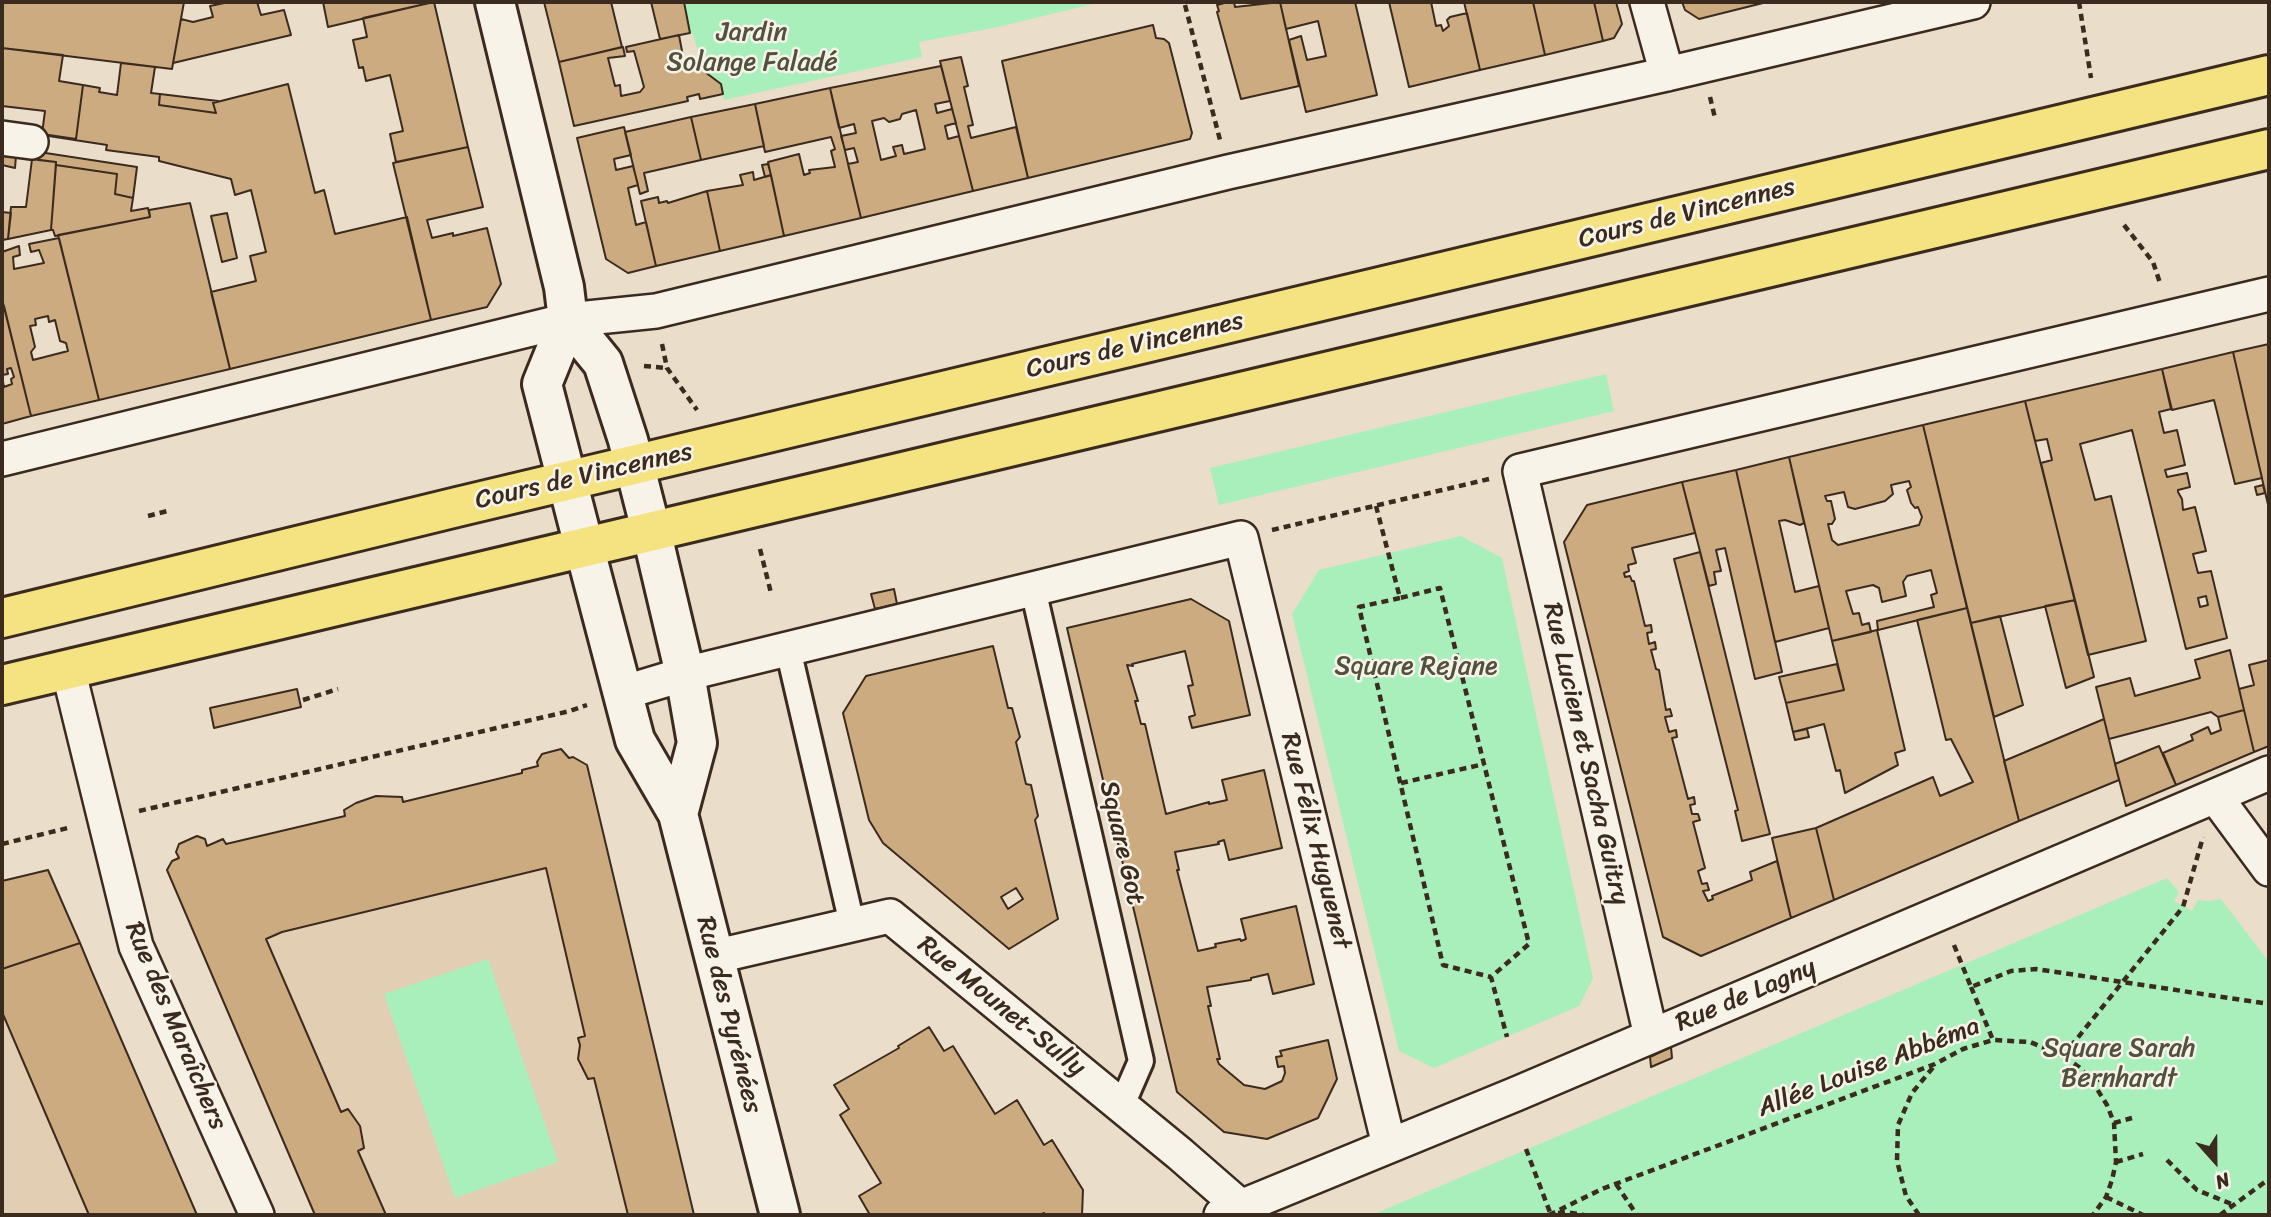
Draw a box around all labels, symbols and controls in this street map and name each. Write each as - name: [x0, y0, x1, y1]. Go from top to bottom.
- park label: Jardin Solange Faladé: [666, 17, 838, 78]
- street label: Cours de Vincennes: [1575, 172, 1799, 256]
- street label: Cours de Vincennes: [1023, 306, 1247, 386]
- street label: Cours de Vincennes: [472, 437, 696, 517]
- street label: Rue Lucien et Sacha Guitry: [1535, 600, 1635, 908]
- park label: Square Rejane: [1334, 651, 1498, 683]
- street label: Rue Félix Huguenet: [1273, 730, 1357, 952]
- street label: Square Got: [1092, 778, 1150, 908]
- street label: Rue des Pyrénées: [688, 913, 768, 1117]
- street label: Rue des Maraîchers: [117, 917, 233, 1135]
- street label: Rue Mounet-Sully: [911, 930, 1091, 1084]
- street label: Rue de Lagny: [1671, 952, 1821, 1040]
- street label: Allée Louise Abbéma: [1754, 1011, 1984, 1125]
- park label: Square Sarah Bernhardt: [2043, 1033, 2195, 1094]
- north arrow: [2180, 1126, 2250, 1196]
- text: N: [2211, 1163, 2235, 1199]

